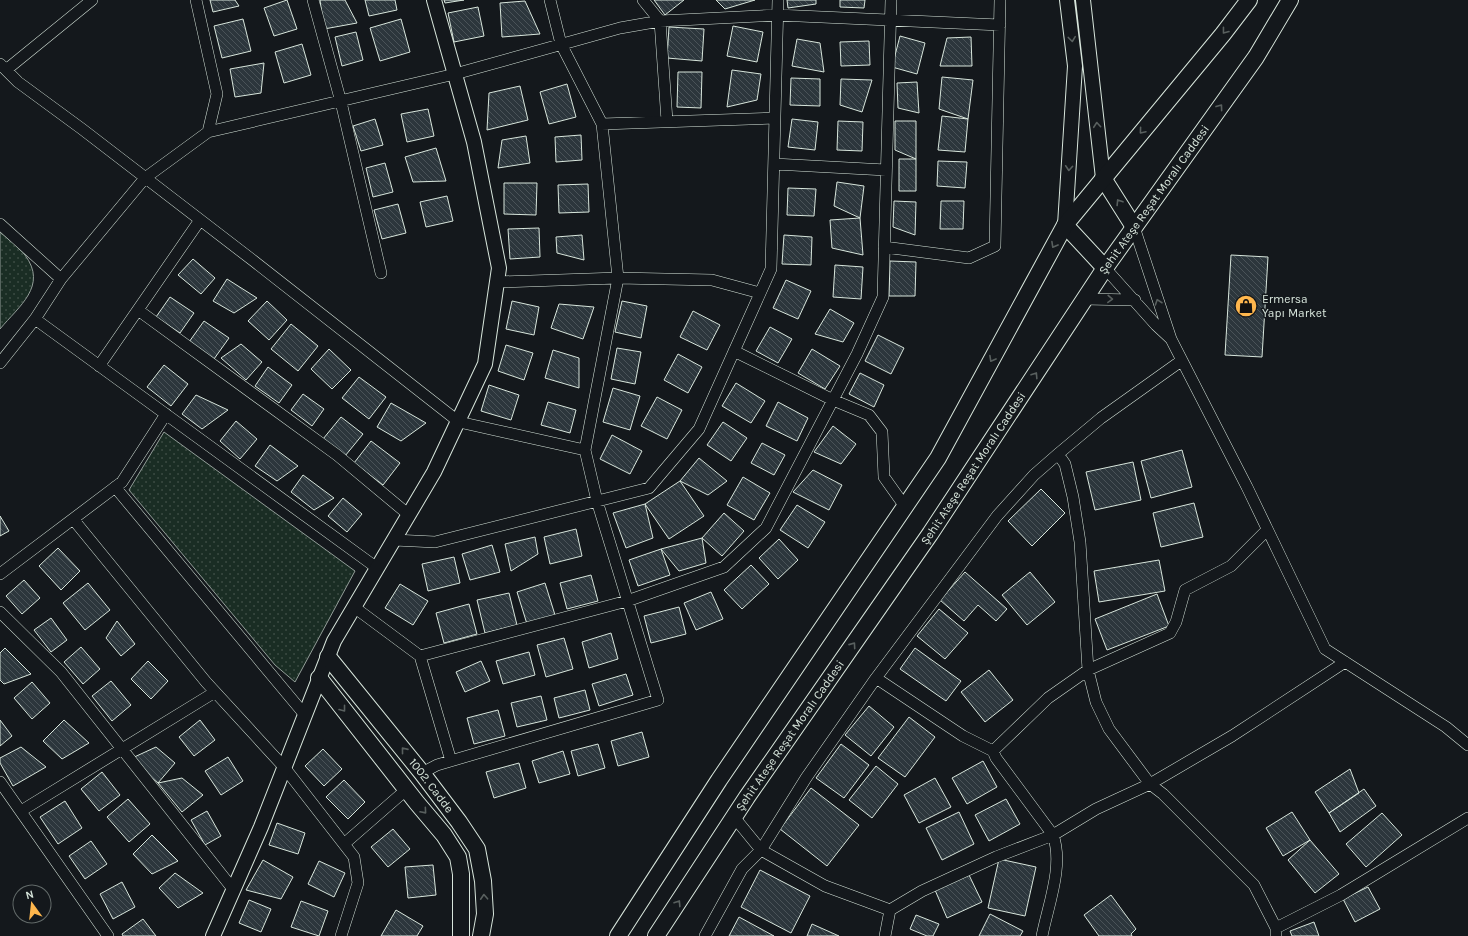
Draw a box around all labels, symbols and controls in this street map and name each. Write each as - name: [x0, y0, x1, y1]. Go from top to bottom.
- one-way arrow: [1223, 27, 1230, 34]
- one-way arrow: [1067, 36, 1076, 42]
- one-way arrow: [1215, 104, 1222, 111]
- one-way arrow: [1092, 122, 1101, 128]
- street label: Şehit Ateşe Reşat Moralı Caddesi: [1096, 122, 1212, 277]
- one-way arrow: [1139, 126, 1146, 134]
- one-way arrow: [1065, 165, 1074, 171]
- one-way arrow: [1116, 199, 1123, 206]
- one-way arrow: [1052, 241, 1059, 248]
- place label: Ermersa Yapı Market: [1262, 292, 1327, 320]
- shop icon: Ermersa Yapı Market: [1233, 293, 1259, 319]
- one-way arrow: [1107, 295, 1113, 303]
- one-way arrow: [1154, 298, 1163, 305]
- one-way arrow: [990, 355, 997, 362]
- one-way arrow: [1030, 372, 1038, 379]
- street label: Şehit Ateşe Reşat Moralı Caddesi: [918, 389, 1028, 548]
- one-way arrow: [848, 642, 856, 649]
- street label: Şehit Ateşe Reşat Moralı Caddesi: [733, 658, 847, 814]
- one-way arrow: [339, 705, 346, 712]
- one-way arrow: [401, 748, 408, 755]
- street label: 1002. Cadde: [406, 756, 457, 816]
- one-way arrow: [420, 806, 427, 814]
- north arrow: [12, 884, 52, 924]
- text: N: [24, 888, 35, 902]
- one-way arrow: [479, 894, 488, 900]
- one-way arrow: [673, 900, 680, 907]

